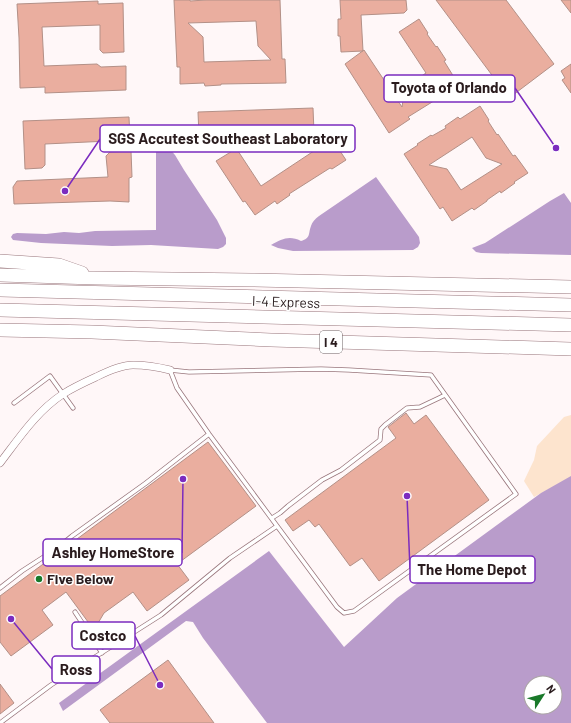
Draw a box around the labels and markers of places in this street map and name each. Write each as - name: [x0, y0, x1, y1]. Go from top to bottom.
- callout: Toyota of Orlando: [384, 75, 515, 102]
- callout: SGS Accutest Southeast Laboratory: [100, 125, 355, 152]
- callout: Ashley HomeStore: [43, 539, 182, 566]
- callout: The Home Depot: [410, 556, 535, 583]
- place label: Five Below: [47, 570, 114, 587]
- marker: Five Below: [34, 574, 44, 584]
- callout: Costco: [72, 622, 135, 649]
- callout: Ross: [52, 656, 100, 683]

